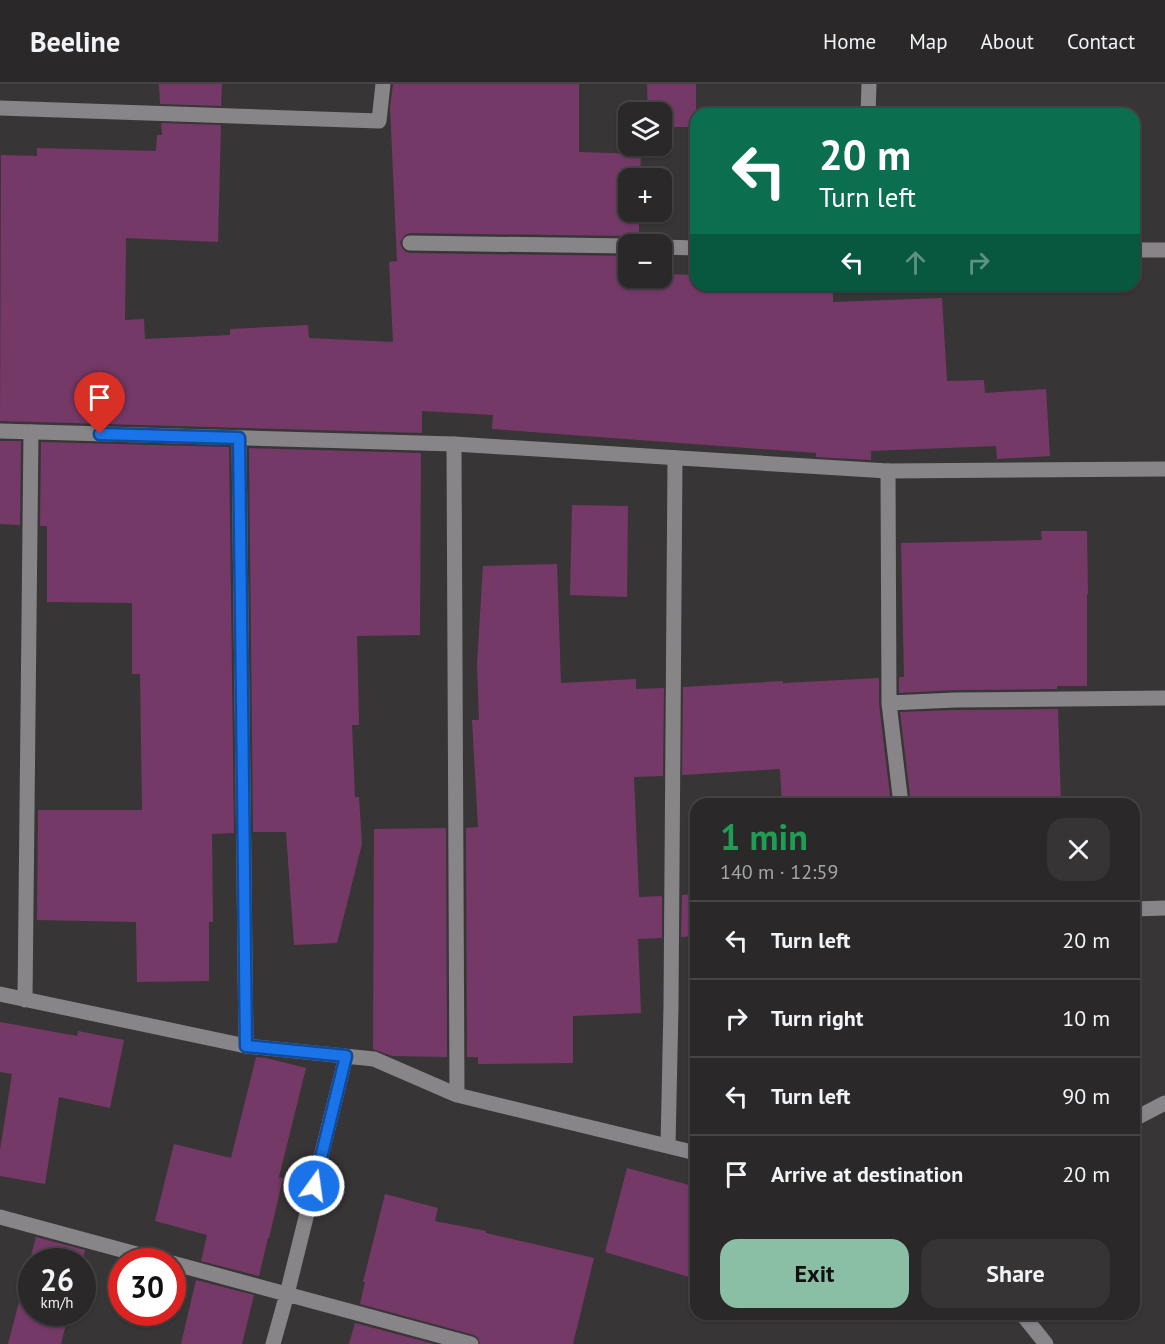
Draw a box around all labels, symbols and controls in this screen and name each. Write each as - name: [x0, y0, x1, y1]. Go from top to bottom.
- text: Beeline: [30, 23, 120, 60]
- text: Home: [823, 28, 876, 55]
- text: Map: [909, 28, 948, 55]
- text: About: [981, 28, 1034, 55]
- text: Contact: [1067, 28, 1135, 55]
- map controls: [618, 102, 672, 288]
- button: layers: [618, 102, 672, 156]
- text: 20 m: [819, 127, 911, 182]
- icon: left: [720, 132, 798, 210]
- button: +: [618, 168, 672, 222]
- text: Turn left: [819, 180, 916, 214]
- button: −: [618, 234, 672, 288]
- icon: left: [836, 246, 869, 279]
- icon: ahead: [899, 246, 932, 279]
- icon: right: [962, 246, 995, 279]
- pin: [74, 372, 125, 434]
- icon: arrive: [83, 381, 116, 414]
- text: 1 min: [720, 813, 808, 860]
- button: close: [1047, 818, 1110, 881]
- text: 140 m · 12:59: [720, 859, 838, 885]
- icon: left: [720, 924, 753, 957]
- text: Turn left: [771, 926, 851, 954]
- text: 20 m: [1062, 926, 1110, 954]
- icon: right: [720, 1002, 753, 1035]
- text: Turn right: [771, 1004, 863, 1032]
- text: 10 m: [1062, 1004, 1110, 1032]
- icon: left: [720, 1080, 753, 1113]
- text: Turn left: [771, 1082, 851, 1110]
- text: 90 m: [1062, 1082, 1110, 1110]
- position arrow: [282, 1154, 346, 1218]
- icon: arrive: [720, 1158, 753, 1191]
- text: Arrive at destination: [771, 1160, 963, 1188]
- text: 20 m: [1062, 1160, 1110, 1188]
- button: Exit: [720, 1239, 909, 1308]
- button: Share: [921, 1239, 1110, 1308]
- speed limit sign: 30: [108, 1248, 186, 1326]
- text: 26: [40, 1260, 74, 1299]
- text: km/h: [41, 1293, 73, 1312]

